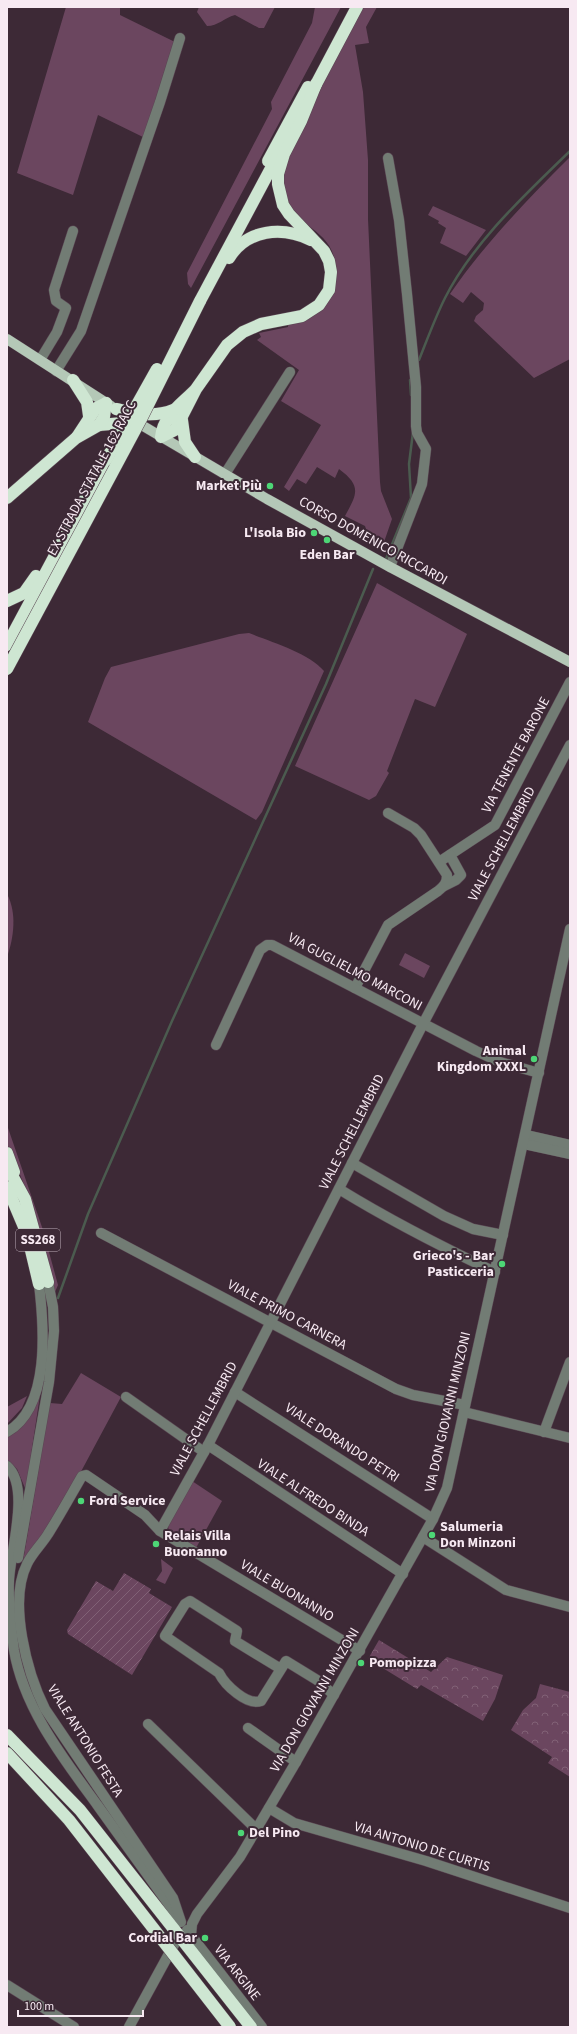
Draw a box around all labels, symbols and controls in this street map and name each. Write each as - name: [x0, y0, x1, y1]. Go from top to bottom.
- street label: EX STRADA STATALE 162 RACC: [42, 397, 142, 559]
- place label: Market Più: [196, 476, 262, 496]
- marker: Market Più: [265, 481, 275, 491]
- street label: CORSO DOMENICO RICCARDI: [295, 492, 451, 590]
- place label: L'Isola Bio: [244, 523, 306, 543]
- marker: L'Isola Bio: [309, 528, 319, 538]
- marker: Eden Bar: [322, 535, 332, 545]
- place label: Eden Bar: [299, 545, 355, 565]
- street label: VIA TENENTE BARONE: [477, 693, 555, 817]
- street label: VIALE SCHELLEMBRID: [463, 783, 541, 905]
- street label: VIA GUGLIELMO MARCONI: [284, 928, 426, 1016]
- place label: Animal Kingdom XXXL: [437, 1041, 526, 1077]
- marker: Animal Kingdom XXXL: [529, 1054, 539, 1064]
- street label: VIALE SCHELLEMBRID: [314, 1071, 390, 1193]
- road number: SS268: [16, 1229, 60, 1251]
- place label: Grieco's - Bar Pasticceria: [413, 1246, 494, 1282]
- marker: Grieco's - Bar Pasticceria: [497, 1259, 507, 1269]
- street label: VIALE PRIMO CARNERA: [224, 1275, 351, 1355]
- street label: VIA DON GIOVANNI MINZONI: [420, 1330, 476, 1494]
- street label: VIALE SCHELLEMBRID: [165, 1358, 243, 1480]
- street label: VIALE DORANDO PETRI: [281, 1398, 403, 1488]
- street label: VIALE ALFREDO BINDA: [253, 1454, 373, 1542]
- place label: Ford Service: [89, 1491, 165, 1511]
- marker: Ford Service: [76, 1496, 86, 1506]
- place label: Salumeria Don Minzoni: [440, 1517, 516, 1553]
- place label: Relais Villa Buonanno: [164, 1526, 231, 1562]
- marker: Salumeria Don Minzoni: [427, 1530, 437, 1540]
- marker: Relais Villa Buonanno: [151, 1539, 161, 1549]
- street label: VIALE BUONANNO: [236, 1555, 338, 1627]
- street label: VIA DON GIOVANNI MINZONI: [265, 1624, 365, 1776]
- place label: Pomopizza: [369, 1653, 437, 1673]
- marker: Pomopizza: [356, 1658, 366, 1668]
- street label: VIALE ANTONIO FESTA: [42, 1681, 128, 1802]
- street label: VIA ANTONIO DE CURTIS: [351, 1817, 493, 1877]
- place label: Del Pino: [249, 1823, 300, 1843]
- marker: Del Pino: [236, 1828, 246, 1838]
- place label: Cordial Bar: [128, 1928, 197, 1948]
- marker: Cordial Bar: [200, 1933, 210, 1943]
- street label: VIA ARGINE: [209, 1941, 265, 2005]
- scale bar: [18, 1992, 143, 2018]
- text: 100 m: [24, 1998, 54, 2015]

